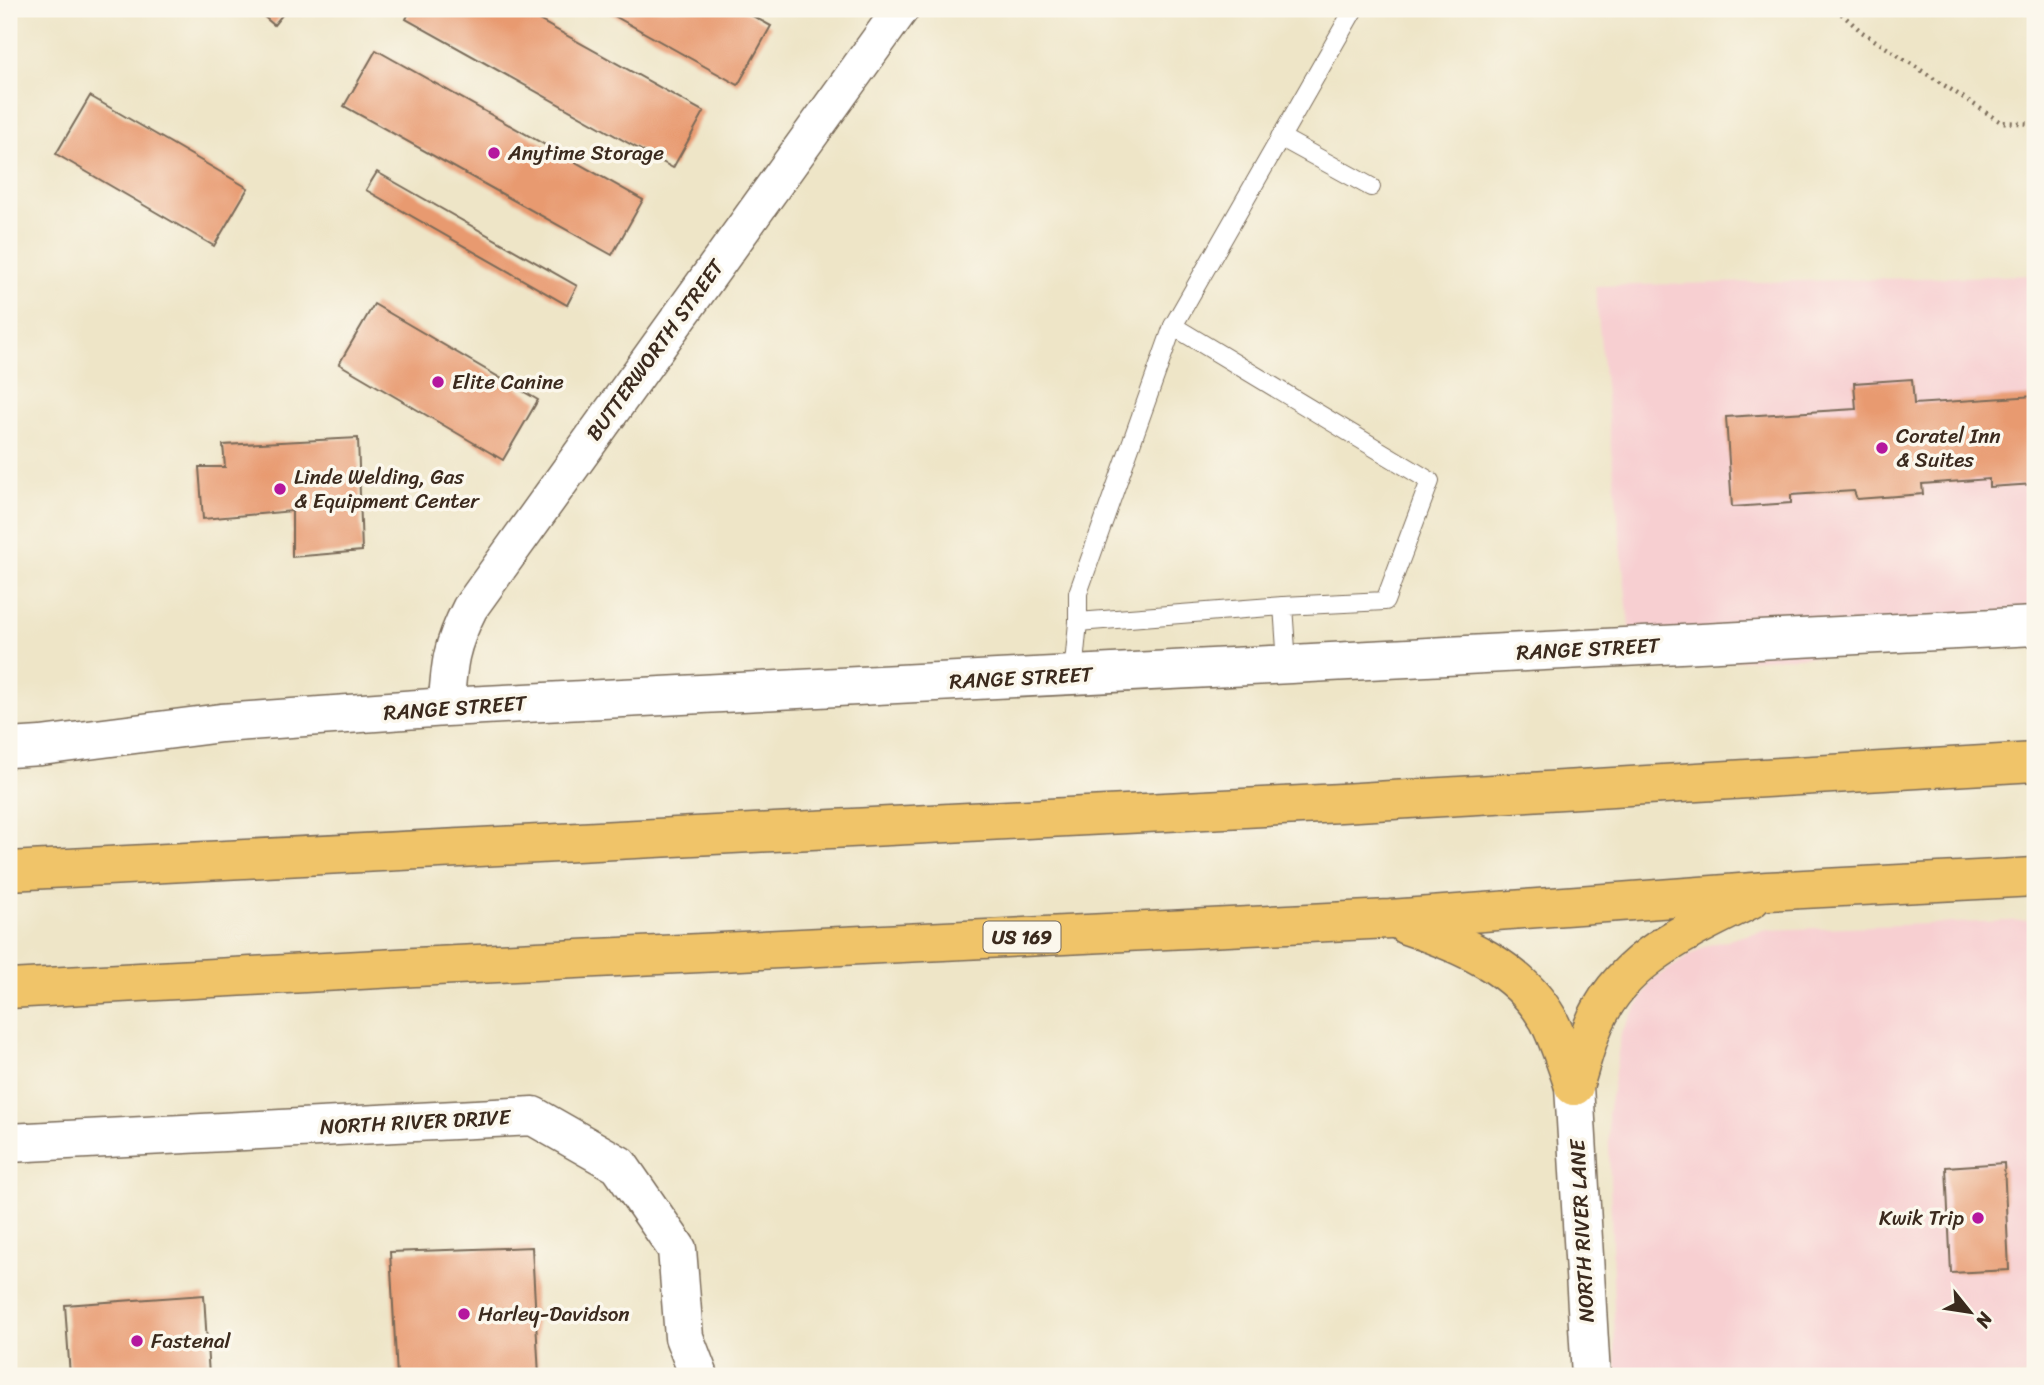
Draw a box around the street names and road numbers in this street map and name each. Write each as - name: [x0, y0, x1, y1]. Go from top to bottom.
- street label: BUTTERWORTH STREET: [576, 250, 735, 449]
- street label: RANGE STREET: [1515, 626, 1662, 672]
- street label: RANGE STREET: [948, 655, 1095, 701]
- street label: RANGE STREET: [382, 684, 529, 732]
- road number: US 169: [984, 922, 1060, 953]
- street label: NORTH RIVER DRIVE: [319, 1098, 513, 1146]
- street label: NORTH RIVER LANE: [1558, 1137, 1606, 1323]

